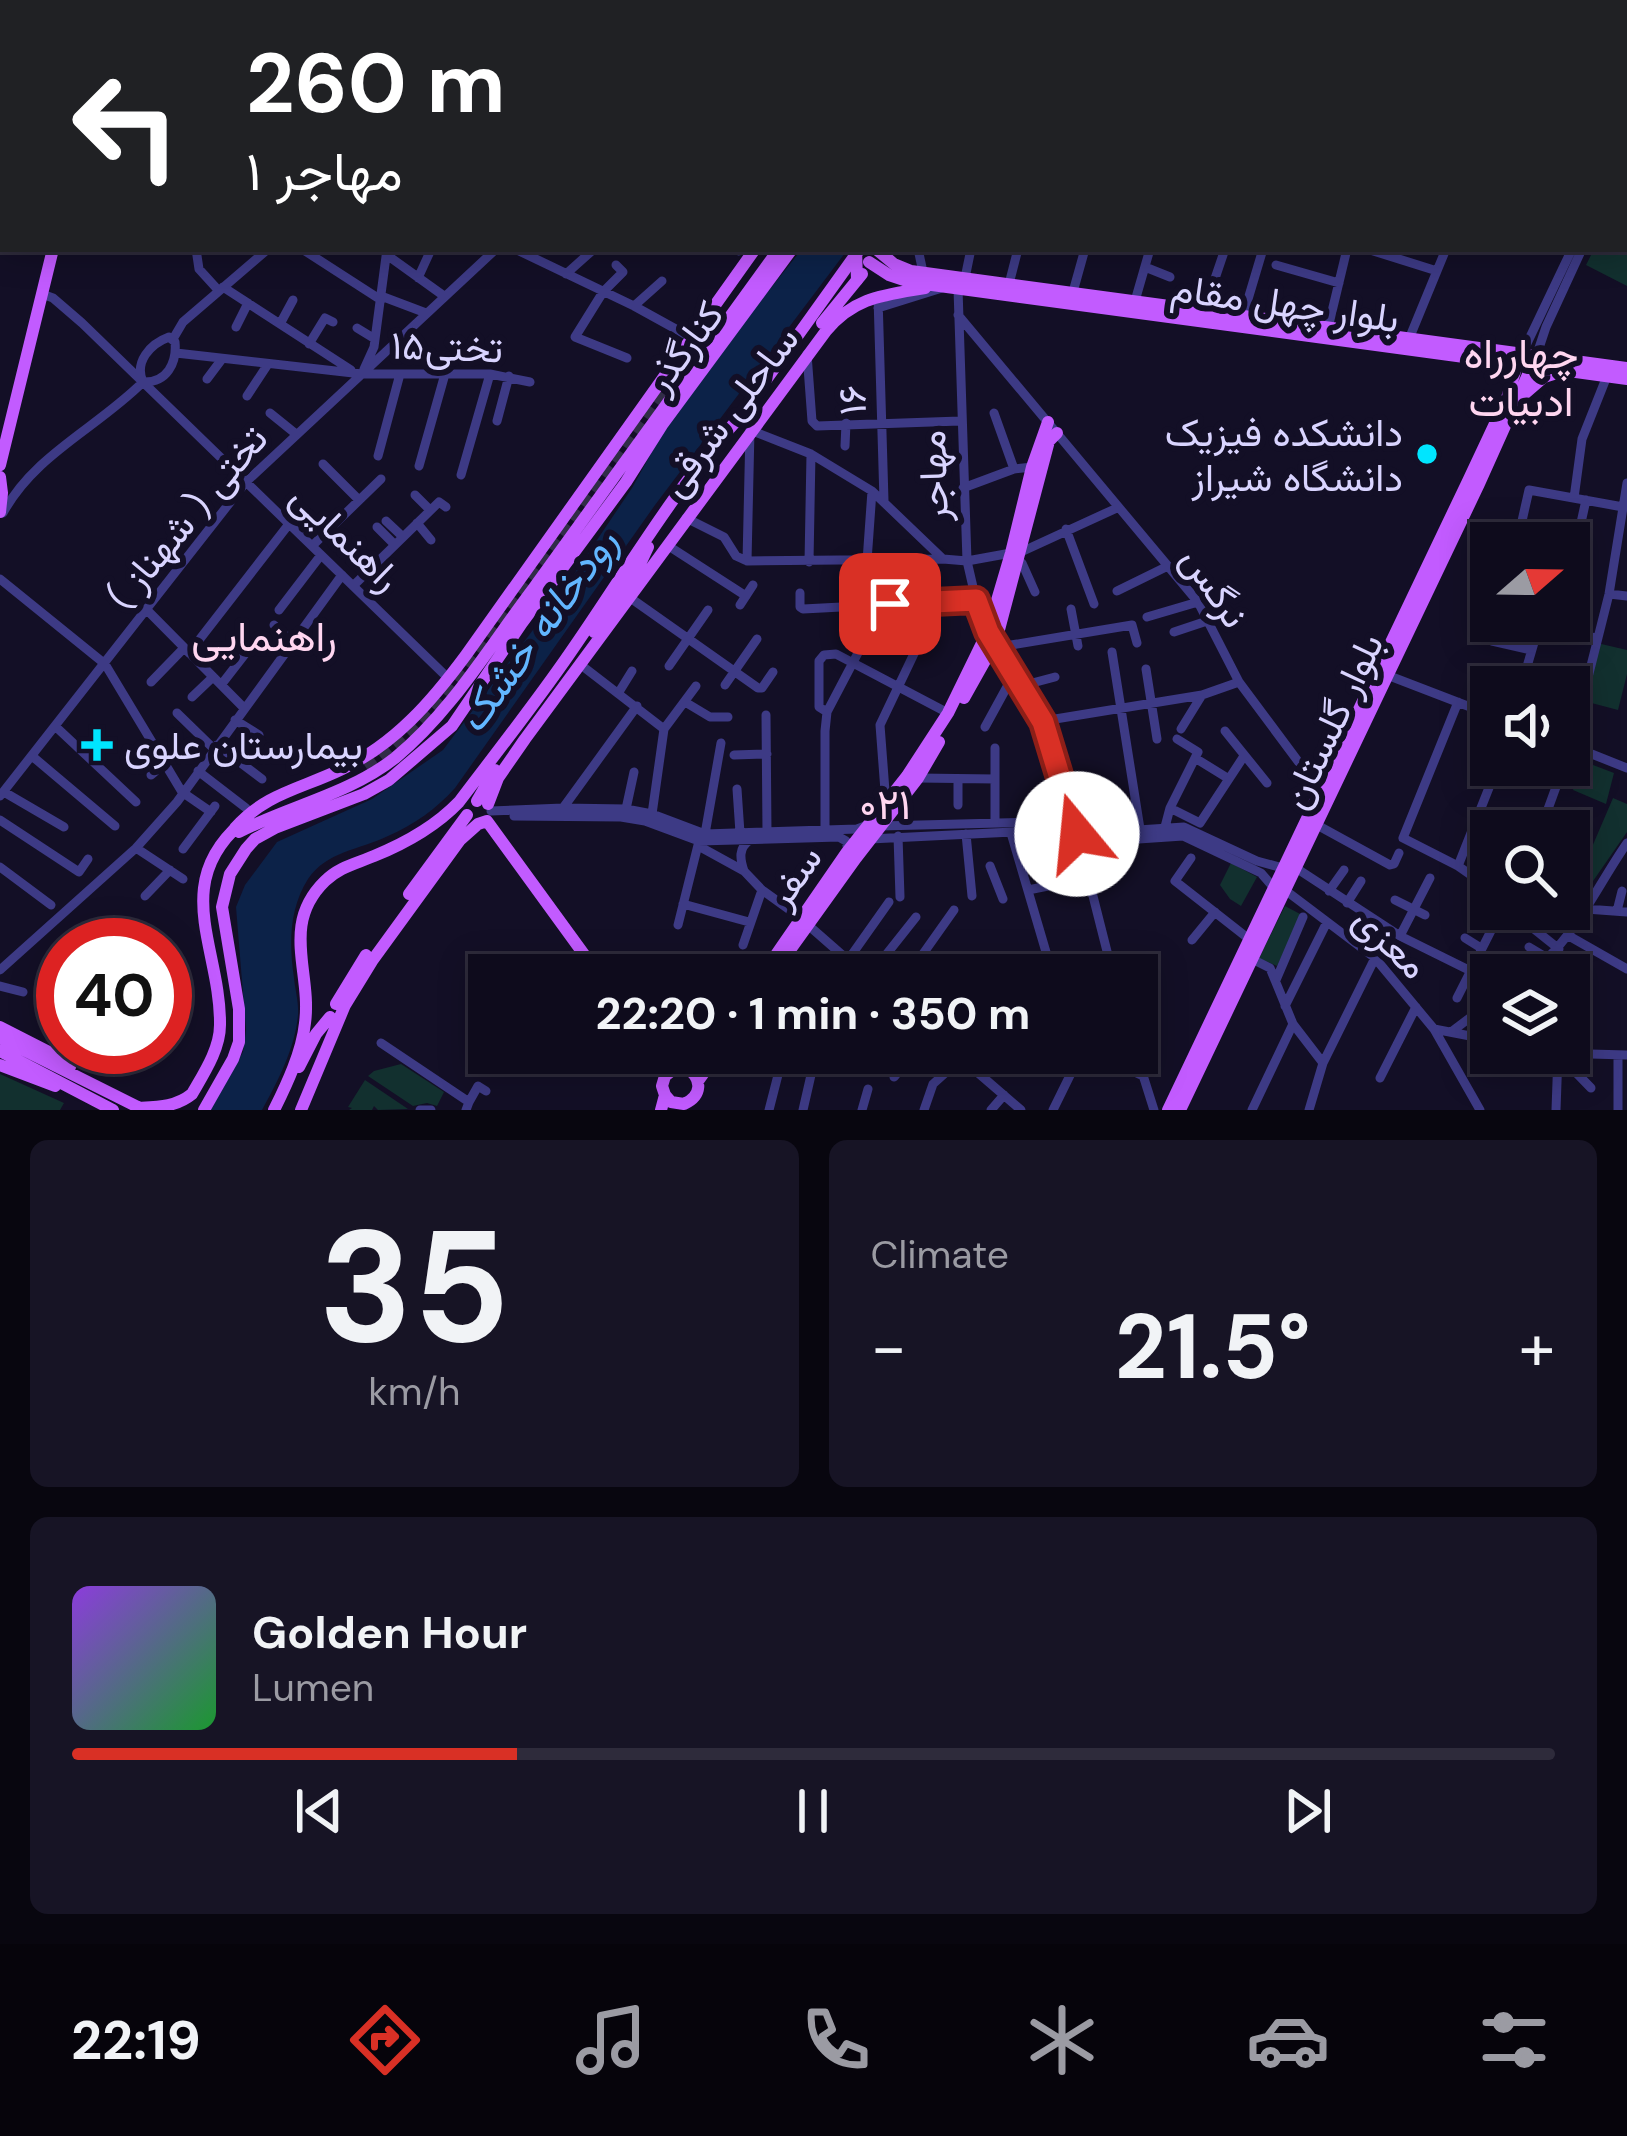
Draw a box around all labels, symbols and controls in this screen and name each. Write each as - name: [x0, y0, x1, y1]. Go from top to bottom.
- text: 260 m: [246, 29, 506, 138]
- icon: left: [48, 48, 204, 204]
- text: ۱ مهاجر: [246, 136, 403, 207]
- street label: بلوار چهل مقام: [1168, 262, 1402, 345]
- street label: کنارگذر: [632, 291, 735, 404]
- street label: ساحلی شرقی: [648, 315, 810, 507]
- street label: تختی۱۵: [390, 320, 504, 374]
- district label: چهارراه ادبیات: [1464, 326, 1578, 429]
- street label: ۱۶: [826, 384, 878, 416]
- place label: دانشکده فیزیک دانشگاه شیراز: [1165, 407, 1403, 503]
- street label: تختی ( شهناز ): [95, 414, 279, 620]
- street label: مهاجر: [906, 429, 960, 524]
- marker: دانشکده فیزیک دانشگاه شیراز: [1414, 441, 1440, 467]
- street label: راهنمایی: [280, 472, 412, 602]
- water label: رودخانه خشک: [444, 517, 630, 743]
- north arrow: [1470, 522, 1590, 642]
- map controls: [1470, 522, 1590, 1074]
- street label: نرگس: [1169, 536, 1261, 638]
- pin: [839, 553, 941, 655]
- icon: arrive: [857, 571, 923, 637]
- district label: راهنمایی: [191, 609, 337, 664]
- street label: بلوار گلستان: [1269, 625, 1395, 817]
- button: sound: [1470, 666, 1590, 786]
- place label: بیمارستان علوی: [124, 720, 363, 771]
- marker: بیمارستان علوی: [81, 729, 113, 761]
- position arrow: [1014, 771, 1140, 897]
- district label: ۰۲۱: [859, 777, 911, 832]
- button: search: [1470, 810, 1590, 930]
- street label: سفر: [754, 835, 834, 918]
- street label: معزی: [1342, 894, 1440, 990]
- speed limit sign: 40: [36, 918, 192, 1074]
- button: layers: [1470, 954, 1590, 1074]
- text: 22:20 · 1 min · 350 m: [596, 984, 1030, 1043]
- text: 35: [319, 1186, 510, 1389]
- text: Climate: [871, 1229, 1009, 1280]
- text: 21.5°: [1115, 1289, 1311, 1406]
- text: −: [871, 1305, 907, 1390]
- text: +: [1519, 1305, 1555, 1390]
- text: km/h: [368, 1366, 460, 1417]
- text: Golden Hour: [252, 1603, 527, 1662]
- text: Lumen: [252, 1662, 374, 1713]
- icon: previous: [286, 1778, 352, 1844]
- icon: pause: [780, 1778, 846, 1844]
- icon: next: [1275, 1778, 1341, 1844]
- icon: directions: [343, 1998, 427, 2082]
- icon: music: [569, 1998, 653, 2082]
- icon: phone: [794, 1998, 878, 2082]
- icon: climate: [1020, 1998, 1104, 2082]
- icon: car: [1246, 1998, 1330, 2082]
- icon: filters: [1472, 1998, 1556, 2082]
- text: 22:19: [71, 2005, 201, 2076]

